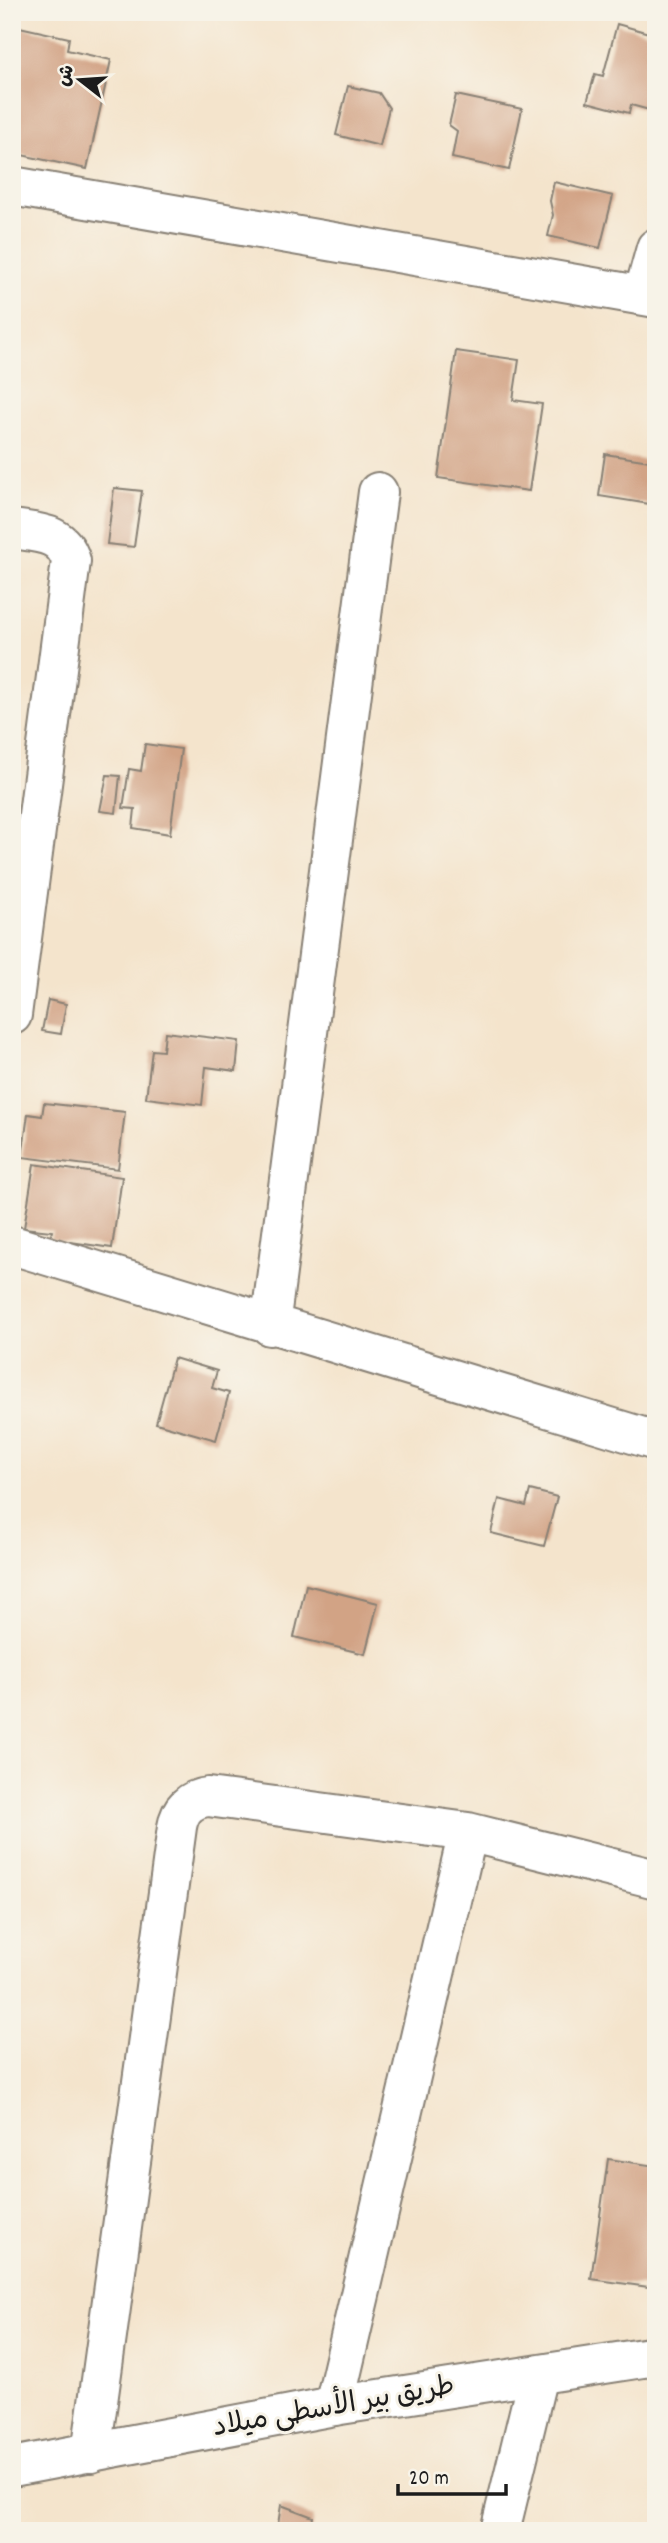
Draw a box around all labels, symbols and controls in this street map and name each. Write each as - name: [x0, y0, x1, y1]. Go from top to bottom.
- north arrow: [46, 46, 116, 116]
- text: ش: [51, 62, 83, 90]
- street label: طريق بير الأسطى ميلاد: [209, 2365, 458, 2450]
- scale bar: [398, 2452, 507, 2496]
- text: 20 m: [409, 2465, 449, 2495]

